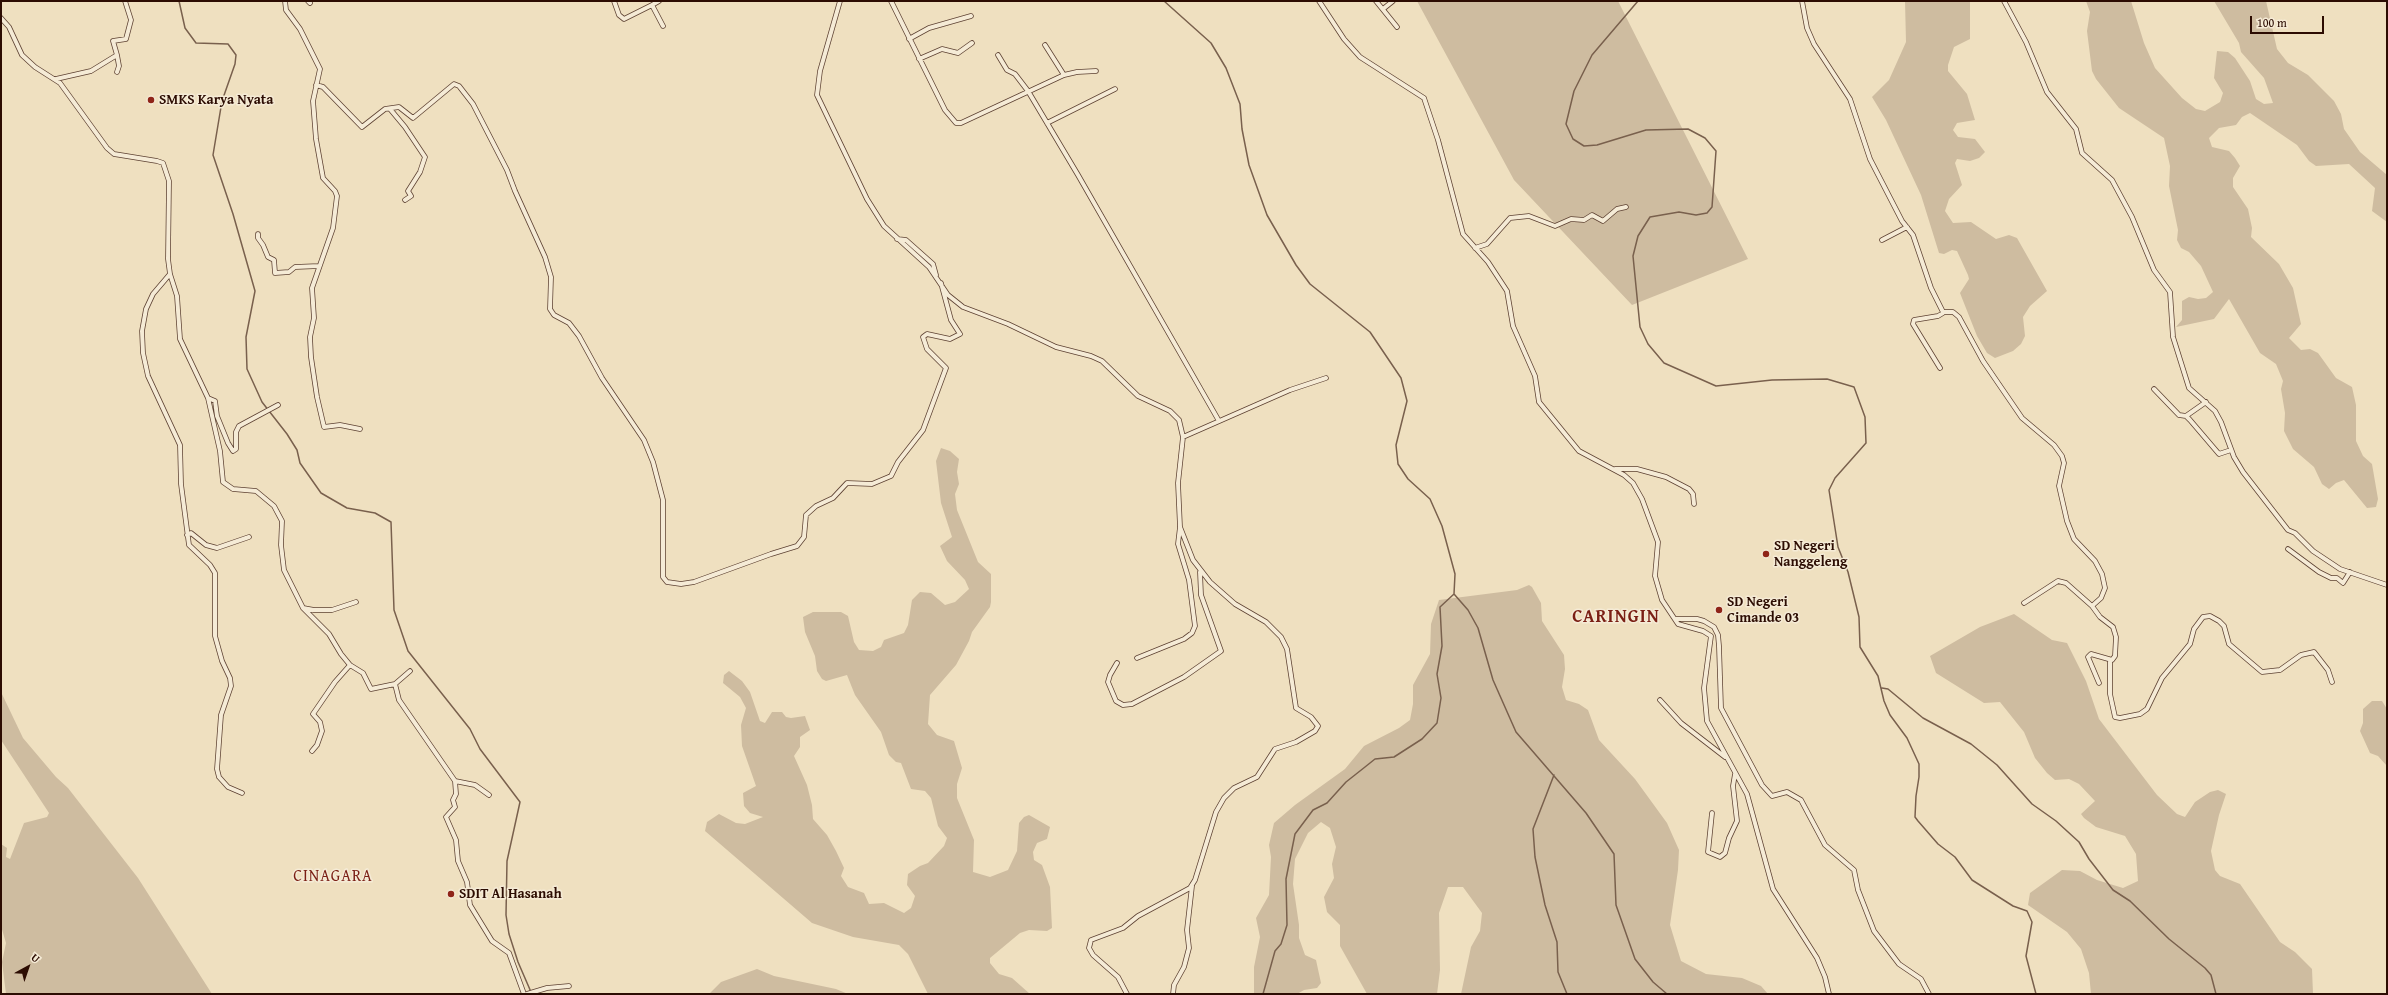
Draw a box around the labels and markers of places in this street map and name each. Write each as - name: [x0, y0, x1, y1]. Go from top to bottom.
- place label: SMKS Karya Nyata: [159, 92, 273, 108]
- marker: SMKS Karya Nyata: [146, 95, 156, 105]
- place label: SD Negeri Nanggeleng: [1774, 538, 1847, 570]
- marker: SD Negeri Nanggeleng: [1761, 549, 1771, 559]
- place label: SD Negeri Cimande 03: [1727, 594, 1799, 626]
- marker: SD Negeri Cimande 03: [1714, 605, 1724, 615]
- place label: SDIT Al Hasanah: [459, 886, 562, 902]
- marker: SDIT Al Hasanah: [446, 889, 456, 899]

